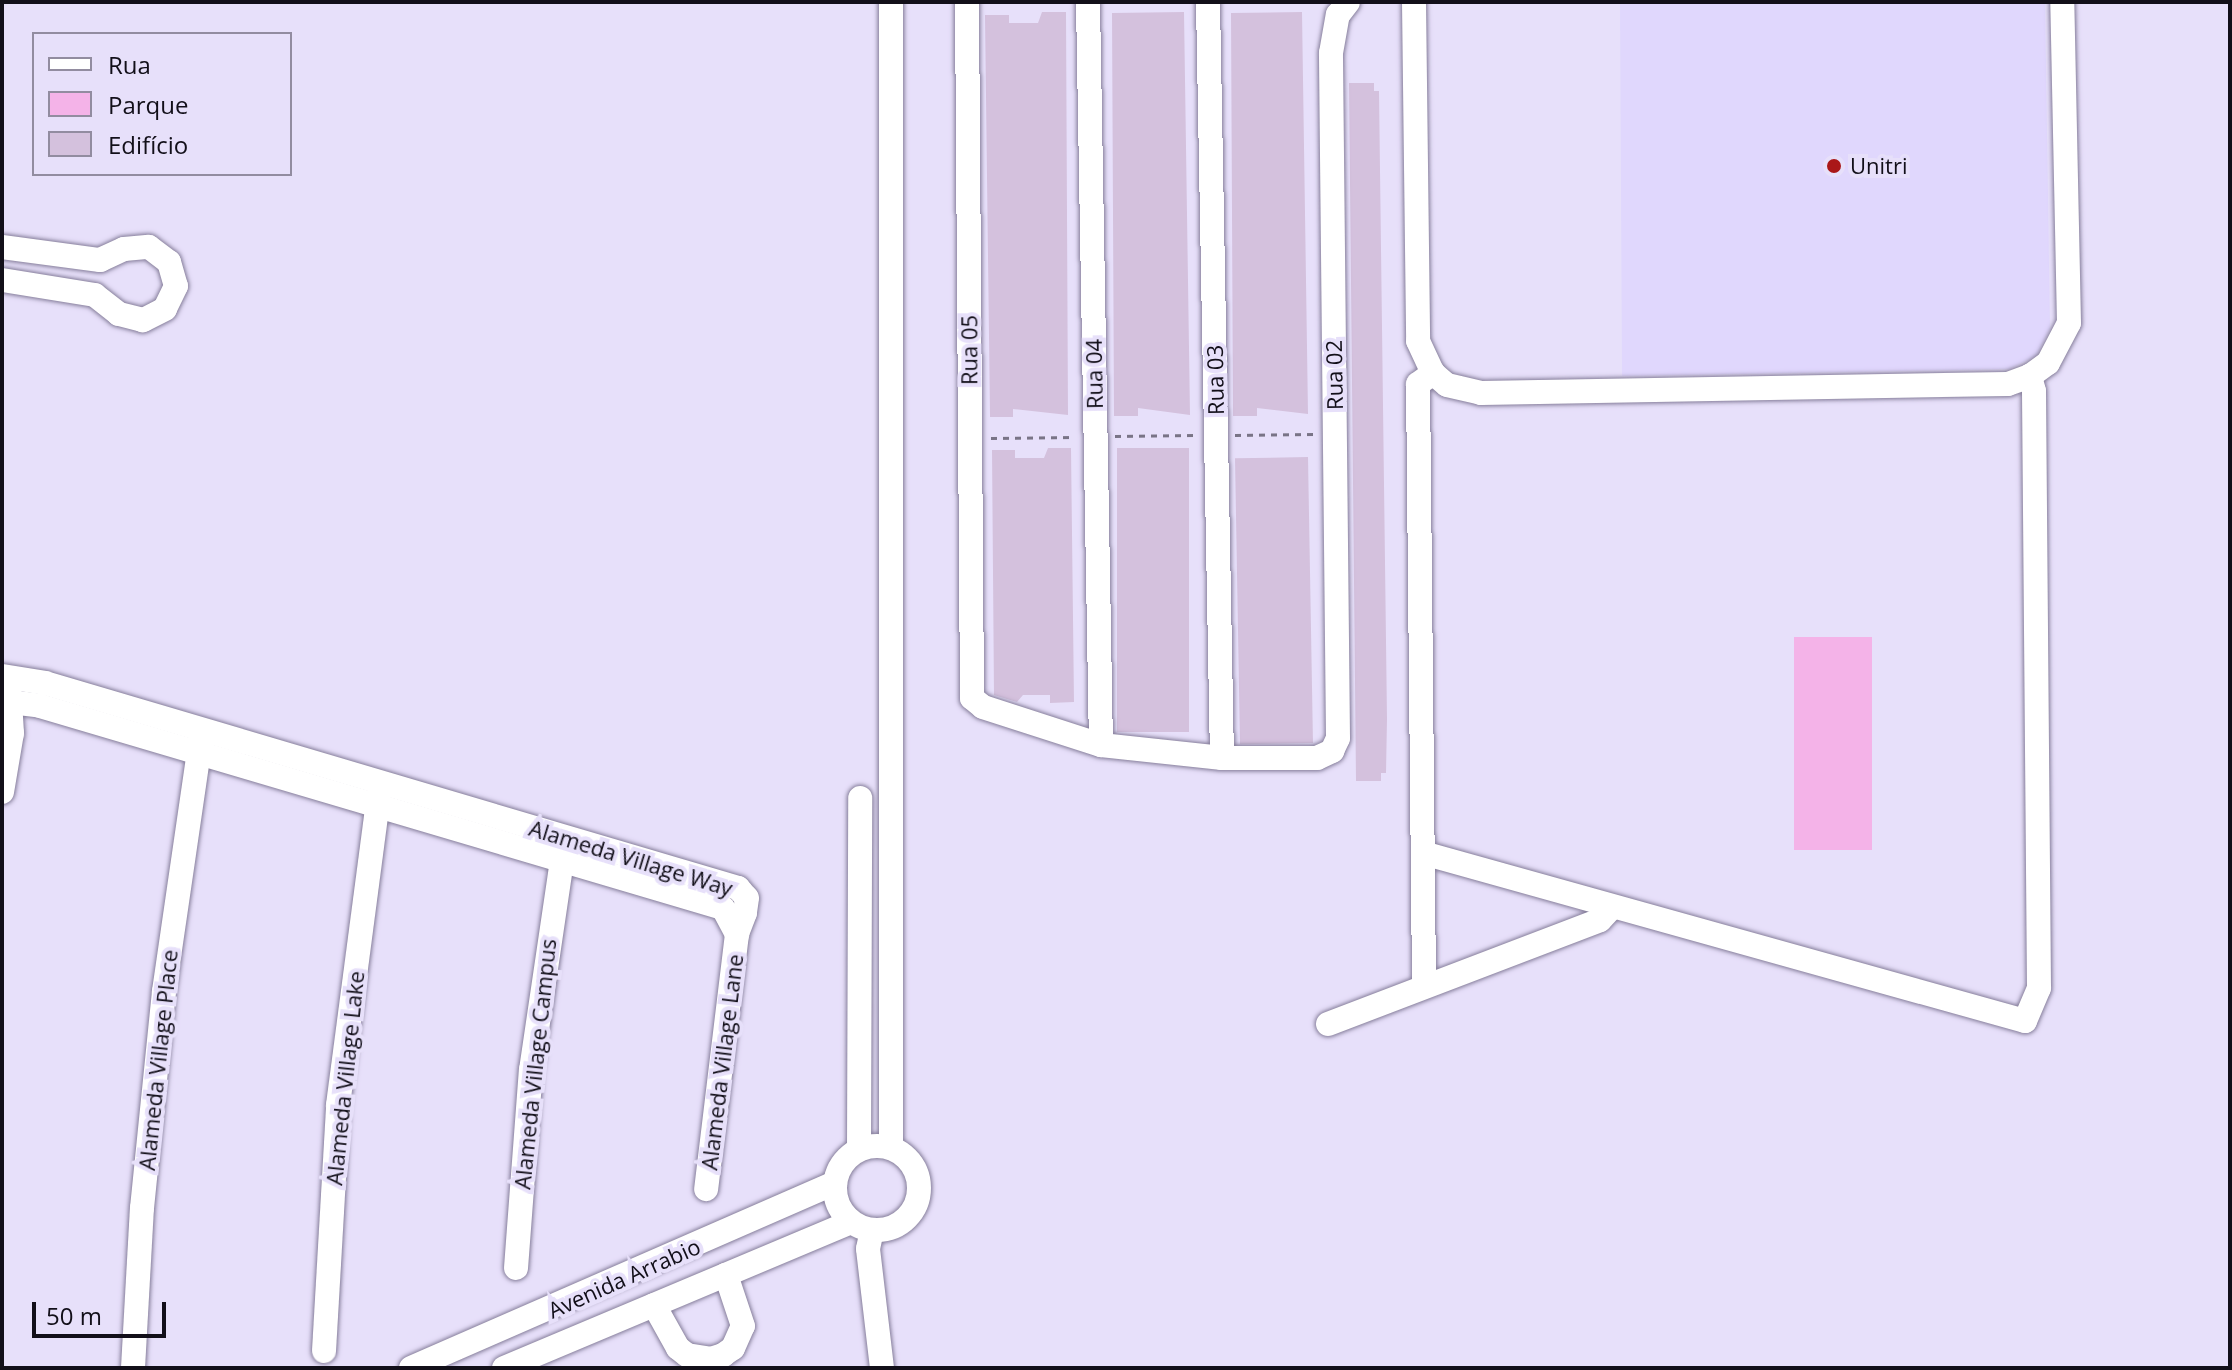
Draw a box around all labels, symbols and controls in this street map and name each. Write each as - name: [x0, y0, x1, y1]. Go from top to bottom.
- legend: [32, 32, 292, 176]
- text: Rua: [108, 48, 151, 81]
- text: Parque: [108, 88, 188, 121]
- text: Edifício: [108, 128, 188, 161]
- place label: Unitri: [1850, 153, 1907, 179]
- marker: Unitri: [1825, 157, 1843, 175]
- street label: Rua 05: [956, 315, 982, 385]
- street label: Rua 04: [1080, 339, 1108, 409]
- street label: Rua 02: [1320, 340, 1348, 410]
- street label: Rua 03: [1201, 345, 1229, 415]
- street label: Alameda Village Way: [526, 814, 736, 902]
- street label: Alameda Village Campus: [509, 937, 561, 1191]
- street label: Alameda Village Place: [133, 948, 183, 1172]
- street label: Alameda Village Lane: [696, 953, 748, 1171]
- street label: Alameda Village Lake: [321, 969, 369, 1187]
- street label: Avenida Arrabio: [544, 1233, 704, 1323]
- scale bar: [36, 1286, 170, 1336]
- text: 50 m: [46, 1299, 102, 1332]

